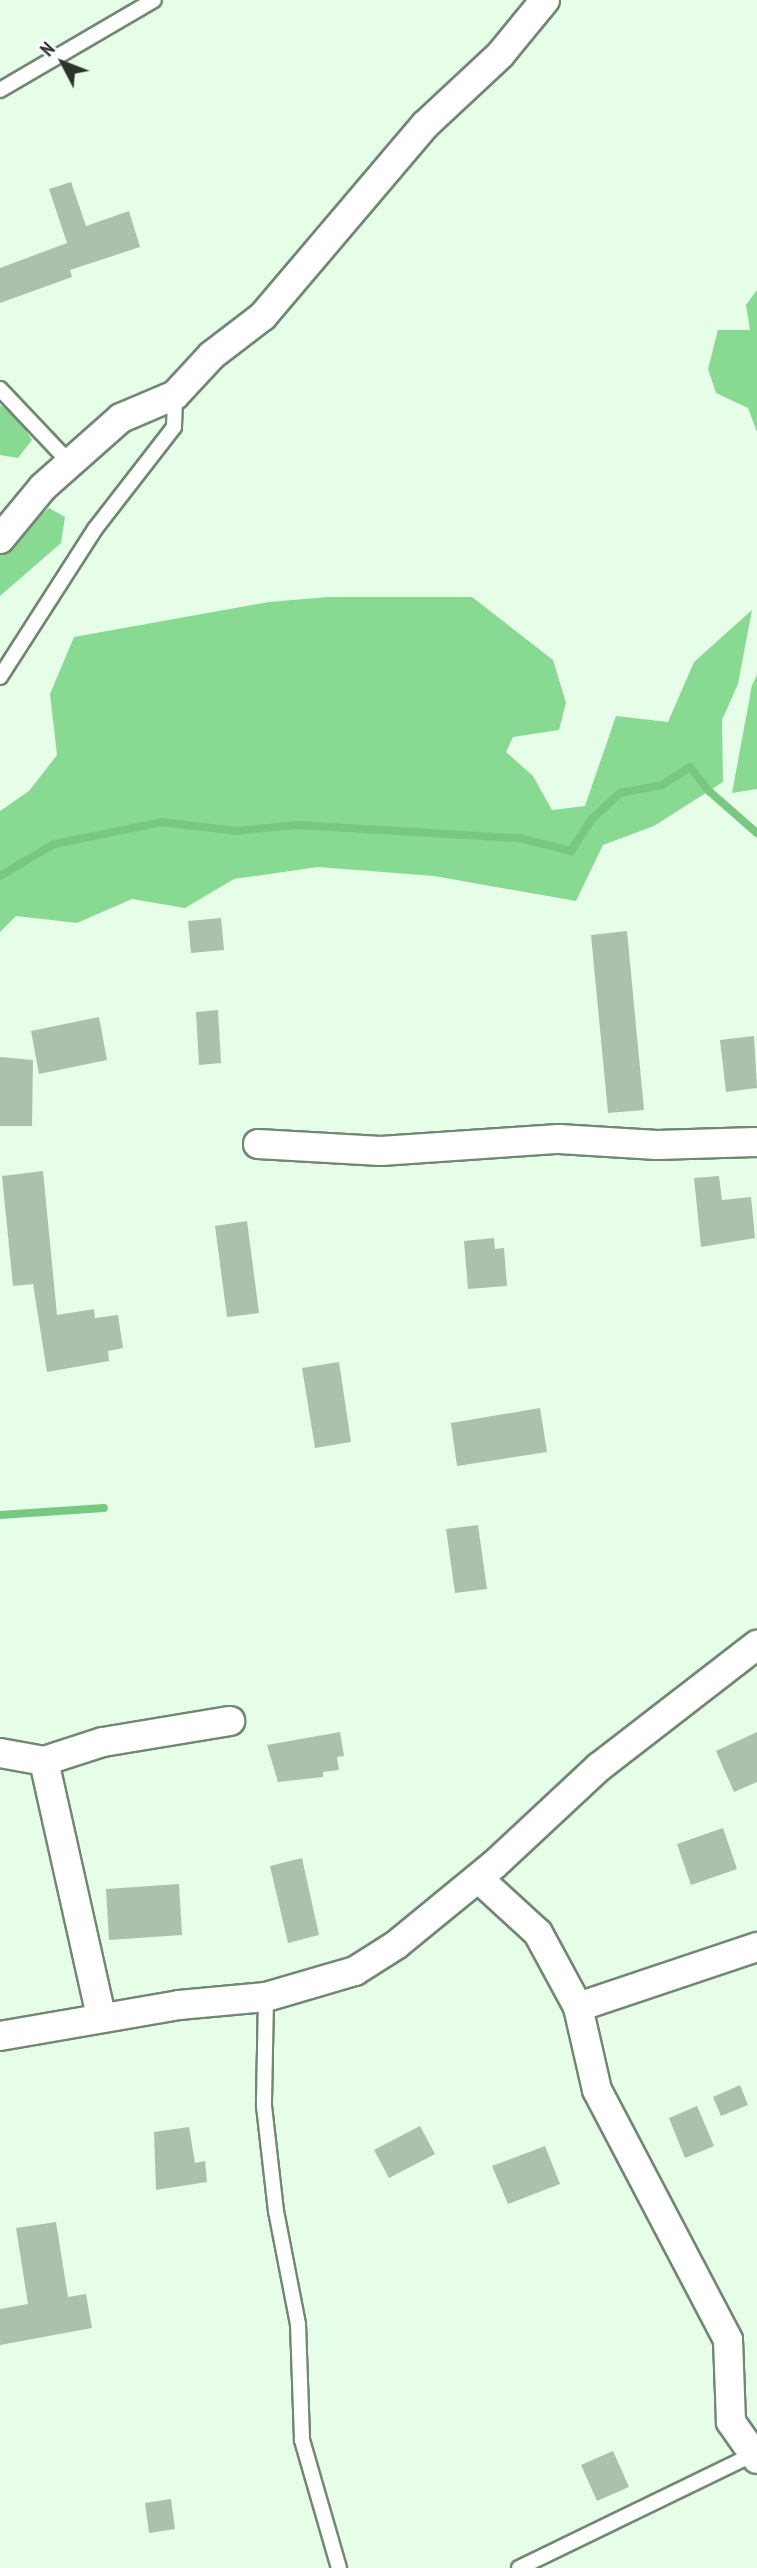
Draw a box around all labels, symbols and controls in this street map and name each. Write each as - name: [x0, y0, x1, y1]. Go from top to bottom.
- north arrow: [28, 28, 98, 98]
- text: N: [35, 37, 60, 61]

